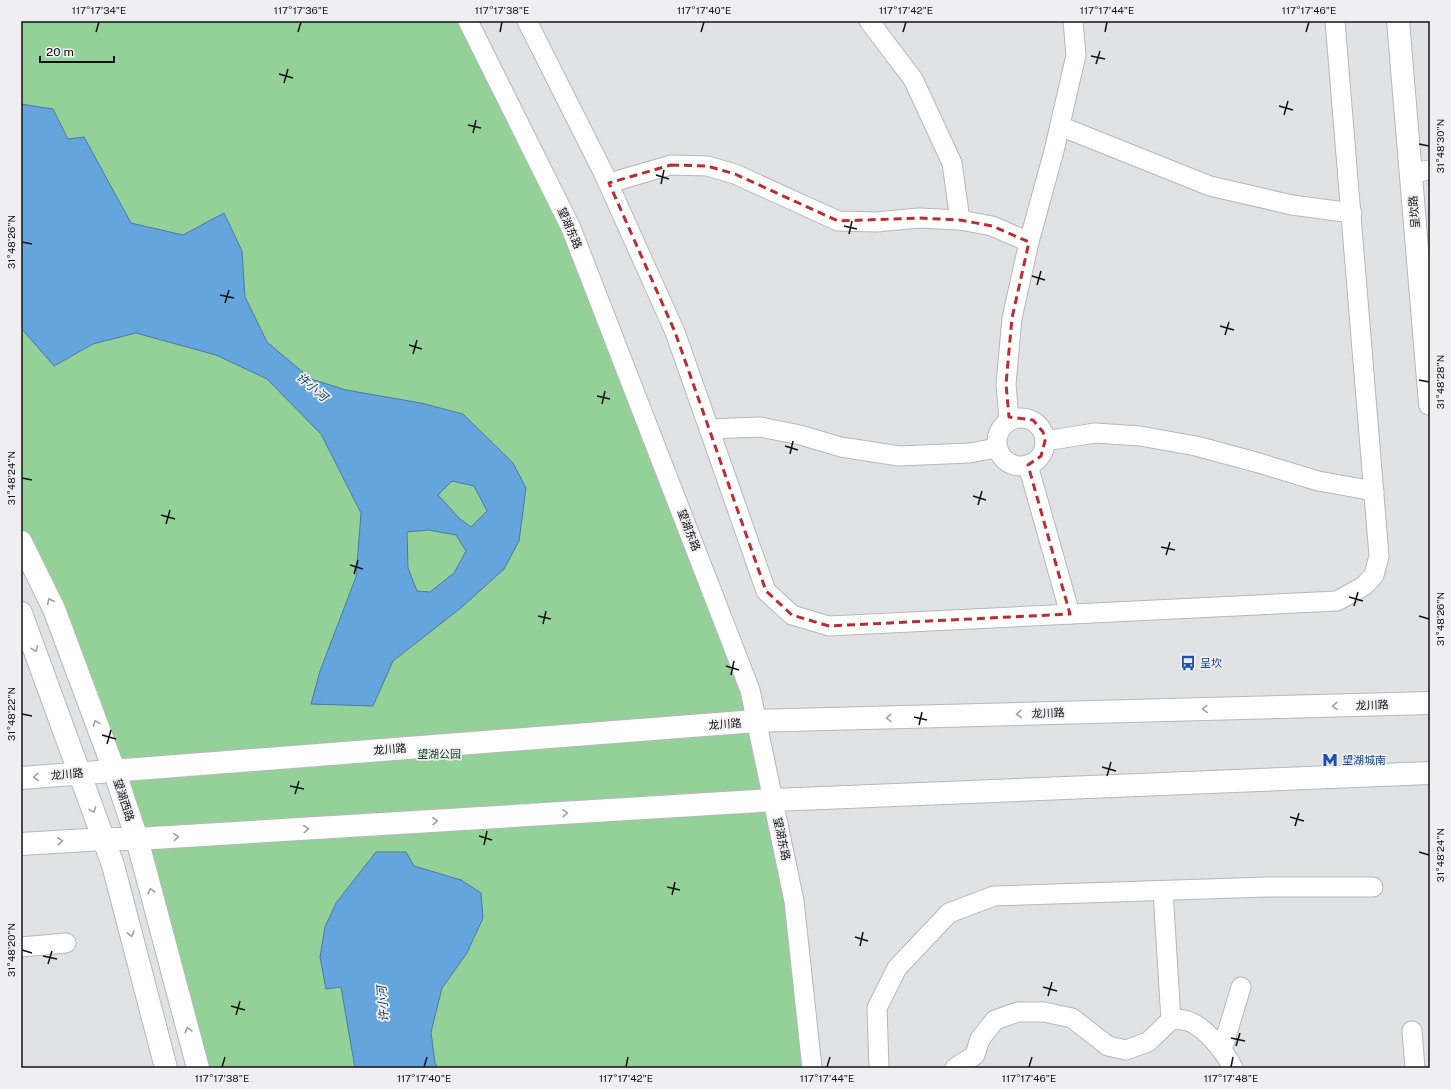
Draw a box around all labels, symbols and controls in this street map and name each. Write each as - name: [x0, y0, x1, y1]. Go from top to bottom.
- text: 117°17'34"E: [72, 4, 126, 16]
- text: 117°17'36"E: [274, 4, 328, 16]
- text: 117°17'38"E: [475, 4, 529, 16]
- text: 117°17'40"E: [677, 4, 731, 16]
- text: 117°17'42"E: [879, 4, 933, 16]
- text: 117°17'44"E: [1080, 4, 1134, 16]
- text: 117°17'46"E: [1282, 4, 1336, 16]
- scale bar: [40, 38, 114, 64]
- text: 20 m: [46, 45, 74, 59]
- text: 31°48'30"N: [1434, 119, 1446, 173]
- street label: 呈坎路: [1407, 195, 1421, 229]
- street label: 望湖东路: [556, 205, 584, 251]
- text: 31°48'26"N: [5, 215, 17, 269]
- text: 31°48'28"N: [1434, 355, 1446, 409]
- water label: 许小河: [294, 370, 332, 405]
- text: 31°48'24"N: [5, 451, 17, 505]
- street label: 望湖东路: [676, 507, 702, 553]
- text: 31°48'26"N: [1434, 592, 1446, 646]
- one-way arrow: [47, 598, 55, 606]
- one-way arrow: [31, 646, 39, 653]
- bus stop icon: 呈坎: [1179, 654, 1197, 672]
- place label: 呈坎: [1200, 657, 1222, 669]
- text: 31°48'22"N: [5, 687, 17, 741]
- street label: 龙川路: [1355, 698, 1389, 712]
- one-way arrow: [1332, 701, 1338, 710]
- one-way arrow: [1202, 705, 1208, 713]
- street label: 龙川路: [1031, 706, 1065, 720]
- one-way arrow: [1016, 710, 1022, 718]
- one-way arrow: [886, 714, 892, 722]
- street label: 龙川路: [708, 717, 742, 731]
- one-way arrow: [93, 719, 101, 726]
- street label: 龙川路: [373, 742, 407, 756]
- park label: 望湖公园: [417, 748, 461, 760]
- metro station icon: 望湖城南: [1321, 751, 1339, 769]
- place label: 望湖城南: [1342, 754, 1386, 766]
- street label: 龙川路: [50, 767, 84, 781]
- one-way arrow: [33, 772, 39, 781]
- street label: 望湖西路: [111, 777, 137, 823]
- one-way arrow: [89, 806, 97, 813]
- one-way arrow: [562, 808, 568, 817]
- one-way arrow: [432, 816, 438, 825]
- street label: 望湖东路: [772, 816, 792, 862]
- one-way arrow: [303, 824, 309, 833]
- text: 31°48'24"N: [1434, 828, 1446, 882]
- one-way arrow: [173, 832, 179, 841]
- one-way arrow: [57, 837, 63, 846]
- one-way arrow: [147, 888, 155, 894]
- text: 31°48'20"N: [5, 923, 17, 977]
- one-way arrow: [126, 930, 135, 937]
- water label: 许小河: [375, 984, 391, 1022]
- one-way arrow: [184, 1027, 192, 1034]
- text: 117°17'38"E: [195, 1072, 249, 1084]
- text: 117°17'40"E: [397, 1072, 451, 1084]
- text: 117°17'42"E: [599, 1072, 653, 1084]
- text: 117°17'44"E: [800, 1072, 854, 1084]
- text: 117°17'46"E: [1002, 1072, 1056, 1084]
- text: 117°17'48"E: [1204, 1072, 1258, 1084]

